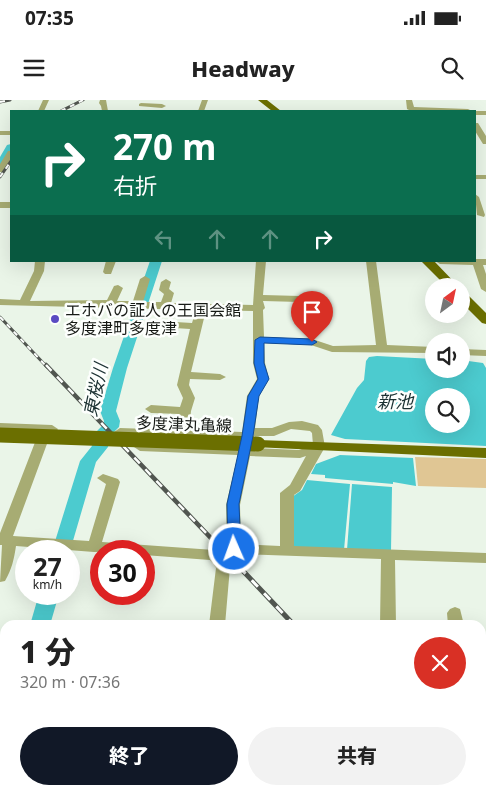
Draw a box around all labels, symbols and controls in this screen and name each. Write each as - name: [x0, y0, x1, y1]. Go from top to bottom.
- text: 07:35: [25, 5, 74, 31]
- text: Headway: [191, 53, 295, 83]
- icon: menu: [20, 54, 48, 82]
- icon: search: [438, 54, 466, 82]
- text: 270 m: [113, 123, 216, 170]
- icon: right: [30, 130, 95, 195]
- text: 右折: [113, 170, 157, 200]
- icon: left: [150, 225, 178, 253]
- icon: ahead: [203, 225, 231, 253]
- icon: ahead: [256, 225, 284, 253]
- icon: right: [309, 225, 337, 253]
- north arrow: [425, 278, 470, 322]
- map controls: [425, 278, 470, 433]
- pin: [291, 291, 333, 342]
- icon: arrive: [298, 298, 326, 326]
- place label: エホバの証人の王国会館 多度津町多度津: [65, 299, 241, 339]
- marker: エホバの証人の王国会館 多度津町多度津: [49, 313, 61, 325]
- button: sound: [425, 333, 470, 378]
- water label: 東桜川: [78, 359, 113, 419]
- button: search: [425, 388, 470, 433]
- water label: 新池: [377, 389, 415, 413]
- street label: 多度津丸亀線: [136, 411, 232, 437]
- position arrow: [207, 522, 259, 574]
- speed limit sign: 30: [90, 540, 155, 605]
- text: 27: [33, 549, 62, 583]
- text: km/h: [33, 576, 62, 593]
- text: 1 分: [20, 631, 75, 672]
- button: close: [414, 637, 466, 689]
- text: 320 m · 07:36: [20, 671, 120, 693]
- button: 終了: [20, 727, 238, 785]
- button: 共有: [248, 727, 466, 785]

